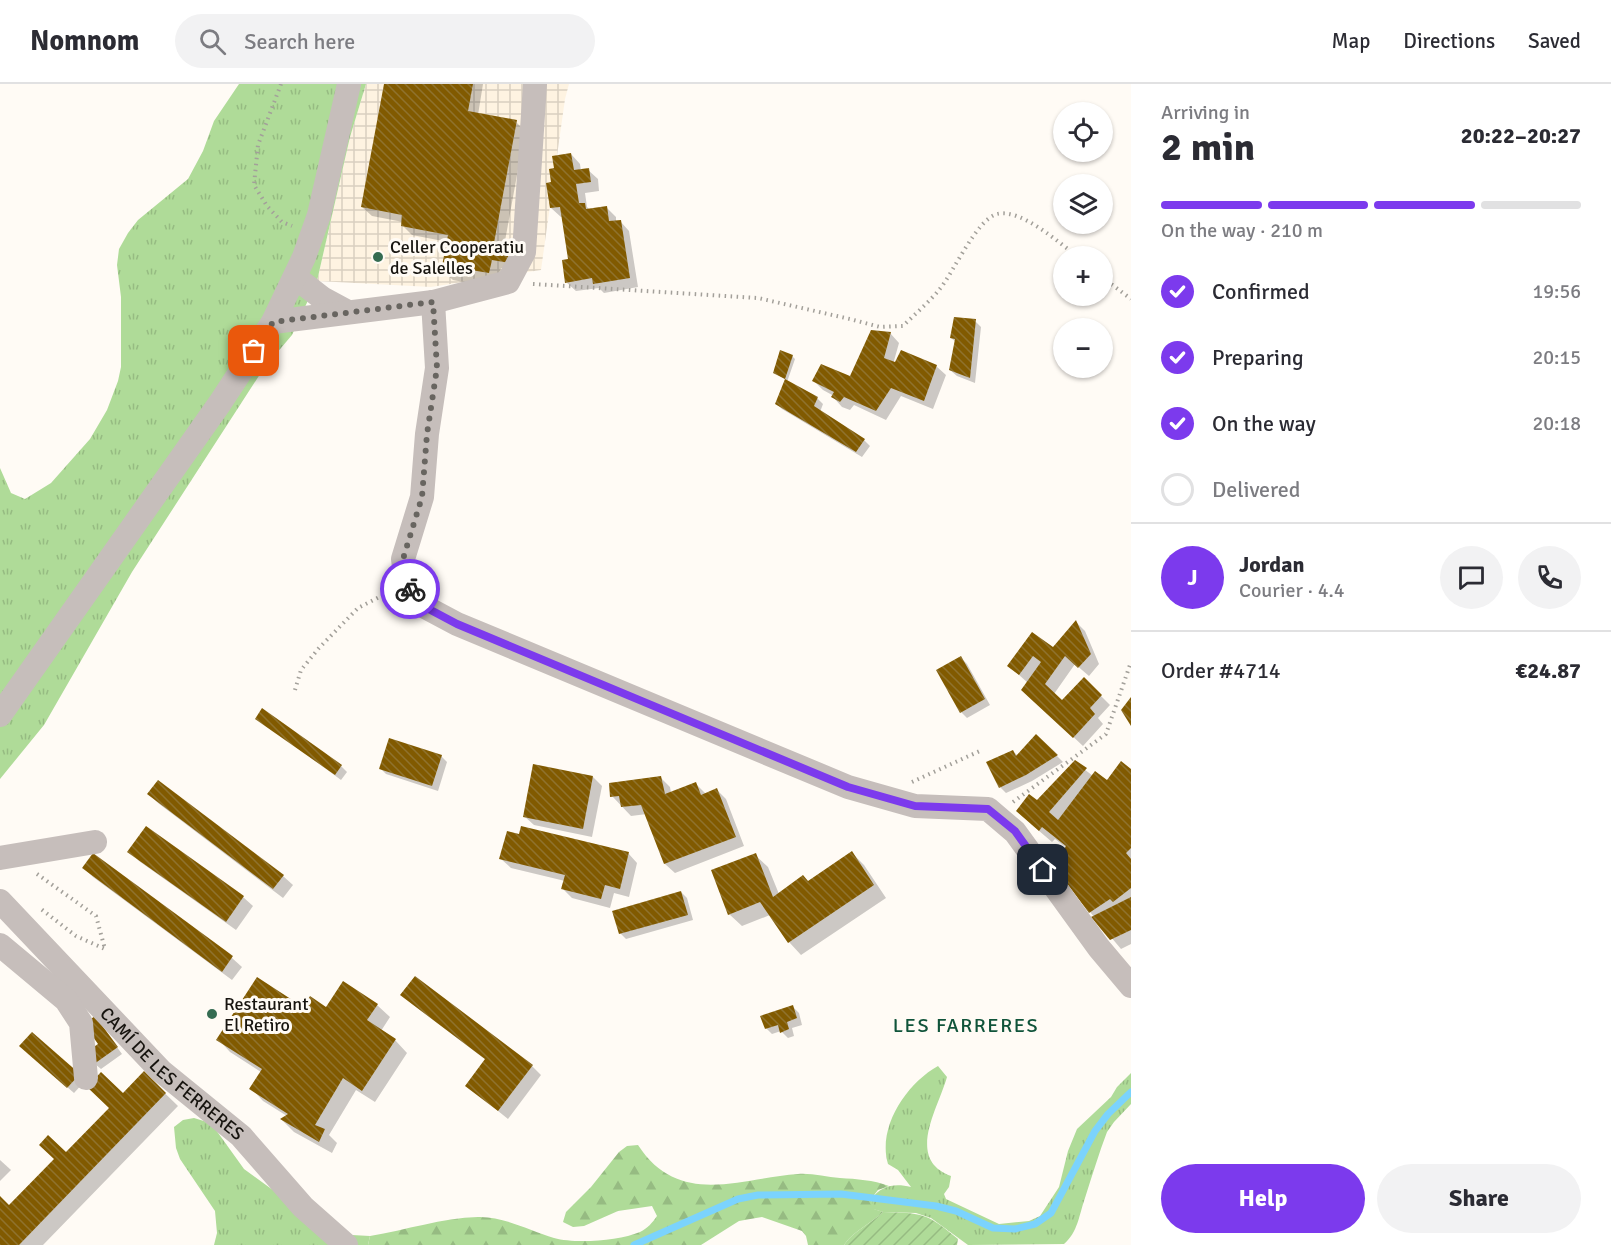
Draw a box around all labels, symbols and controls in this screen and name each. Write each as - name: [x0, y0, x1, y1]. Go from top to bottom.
- search box: [175, 14, 595, 68]
- text: Nomnom: [30, 24, 139, 58]
- icon: search: [196, 25, 229, 58]
- text: Search here: [244, 28, 355, 55]
- text: Map: [1332, 28, 1370, 54]
- text: Directions: [1403, 28, 1495, 54]
- text: Saved: [1528, 28, 1581, 54]
- text: Arriving in: [1161, 100, 1250, 125]
- map controls: [1053, 102, 1113, 378]
- button: locate: [1053, 102, 1113, 162]
- text: 20:22–20:27: [1461, 122, 1581, 149]
- text: 2 min: [1161, 123, 1255, 171]
- button: layers: [1053, 174, 1113, 234]
- text: On the way · 210 m: [1161, 218, 1323, 243]
- place label: Celler Cooperatiu de Salelles: [390, 236, 524, 279]
- button: +: [1053, 246, 1113, 306]
- marker: Celler Cooperatiu de Salelles: [371, 250, 385, 264]
- icon: check: [1161, 275, 1194, 308]
- text: Confirmed: [1212, 278, 1310, 305]
- text: 19:56: [1532, 279, 1581, 304]
- button: −: [1053, 318, 1113, 378]
- pin: [228, 325, 279, 376]
- icon: bag: [237, 334, 270, 367]
- icon: check: [1161, 341, 1194, 374]
- text: Preparing: [1212, 344, 1304, 371]
- text: 20:15: [1532, 345, 1581, 370]
- icon: check: [1161, 407, 1194, 440]
- text: On the way: [1212, 410, 1316, 437]
- text: 20:18: [1532, 411, 1581, 436]
- text: Delivered: [1212, 476, 1300, 503]
- button: chat: [1440, 546, 1503, 609]
- button: phone: [1518, 546, 1581, 609]
- text: Jordan: [1239, 551, 1305, 578]
- courier: [380, 559, 440, 619]
- text: J: [1187, 564, 1198, 591]
- icon: bike: [394, 573, 427, 606]
- text: Courier · 4.4: [1239, 578, 1345, 603]
- text: Order #4714: [1161, 657, 1281, 684]
- text: €24.87: [1515, 657, 1581, 684]
- pin: [1017, 844, 1068, 895]
- icon: home: [1026, 853, 1059, 886]
- place label: Restaurant El Retiro: [224, 993, 308, 1036]
- street label: CAMÍ DE LES FERRERES: [95, 1003, 248, 1145]
- marker: Restaurant El Retiro: [205, 1007, 219, 1021]
- district label: LES FARRERES: [893, 1013, 1039, 1038]
- button: Help: [1161, 1164, 1365, 1233]
- button: Share: [1377, 1164, 1581, 1233]

